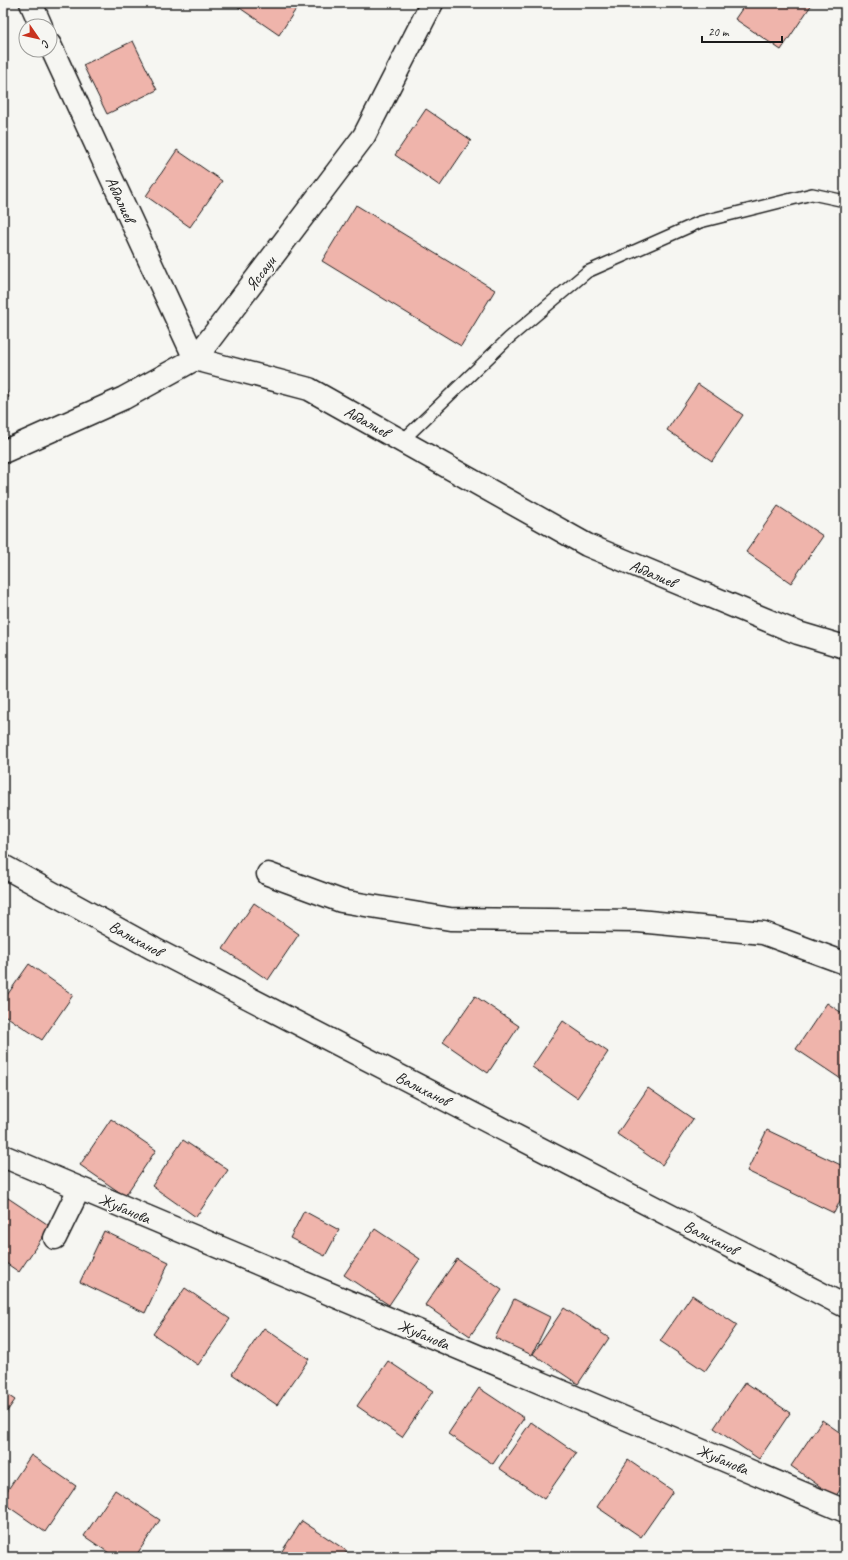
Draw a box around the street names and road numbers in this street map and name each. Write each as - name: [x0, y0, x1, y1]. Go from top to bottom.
- street label: Абдалиев: [101, 174, 141, 229]
- street label: Яссауи: [241, 251, 281, 295]
- street label: Абдалиев: [341, 402, 396, 444]
- street label: Абдалиев: [627, 555, 682, 594]
- street label: Валиханов: [105, 916, 169, 964]
- street label: Валиханов: [392, 1067, 456, 1113]
- street label: Жубанова: [96, 1189, 154, 1229]
- street label: Валиханов: [680, 1216, 744, 1262]
- street label: Жубанова: [395, 1315, 453, 1355]
- street label: Жубанова: [694, 1440, 752, 1480]

